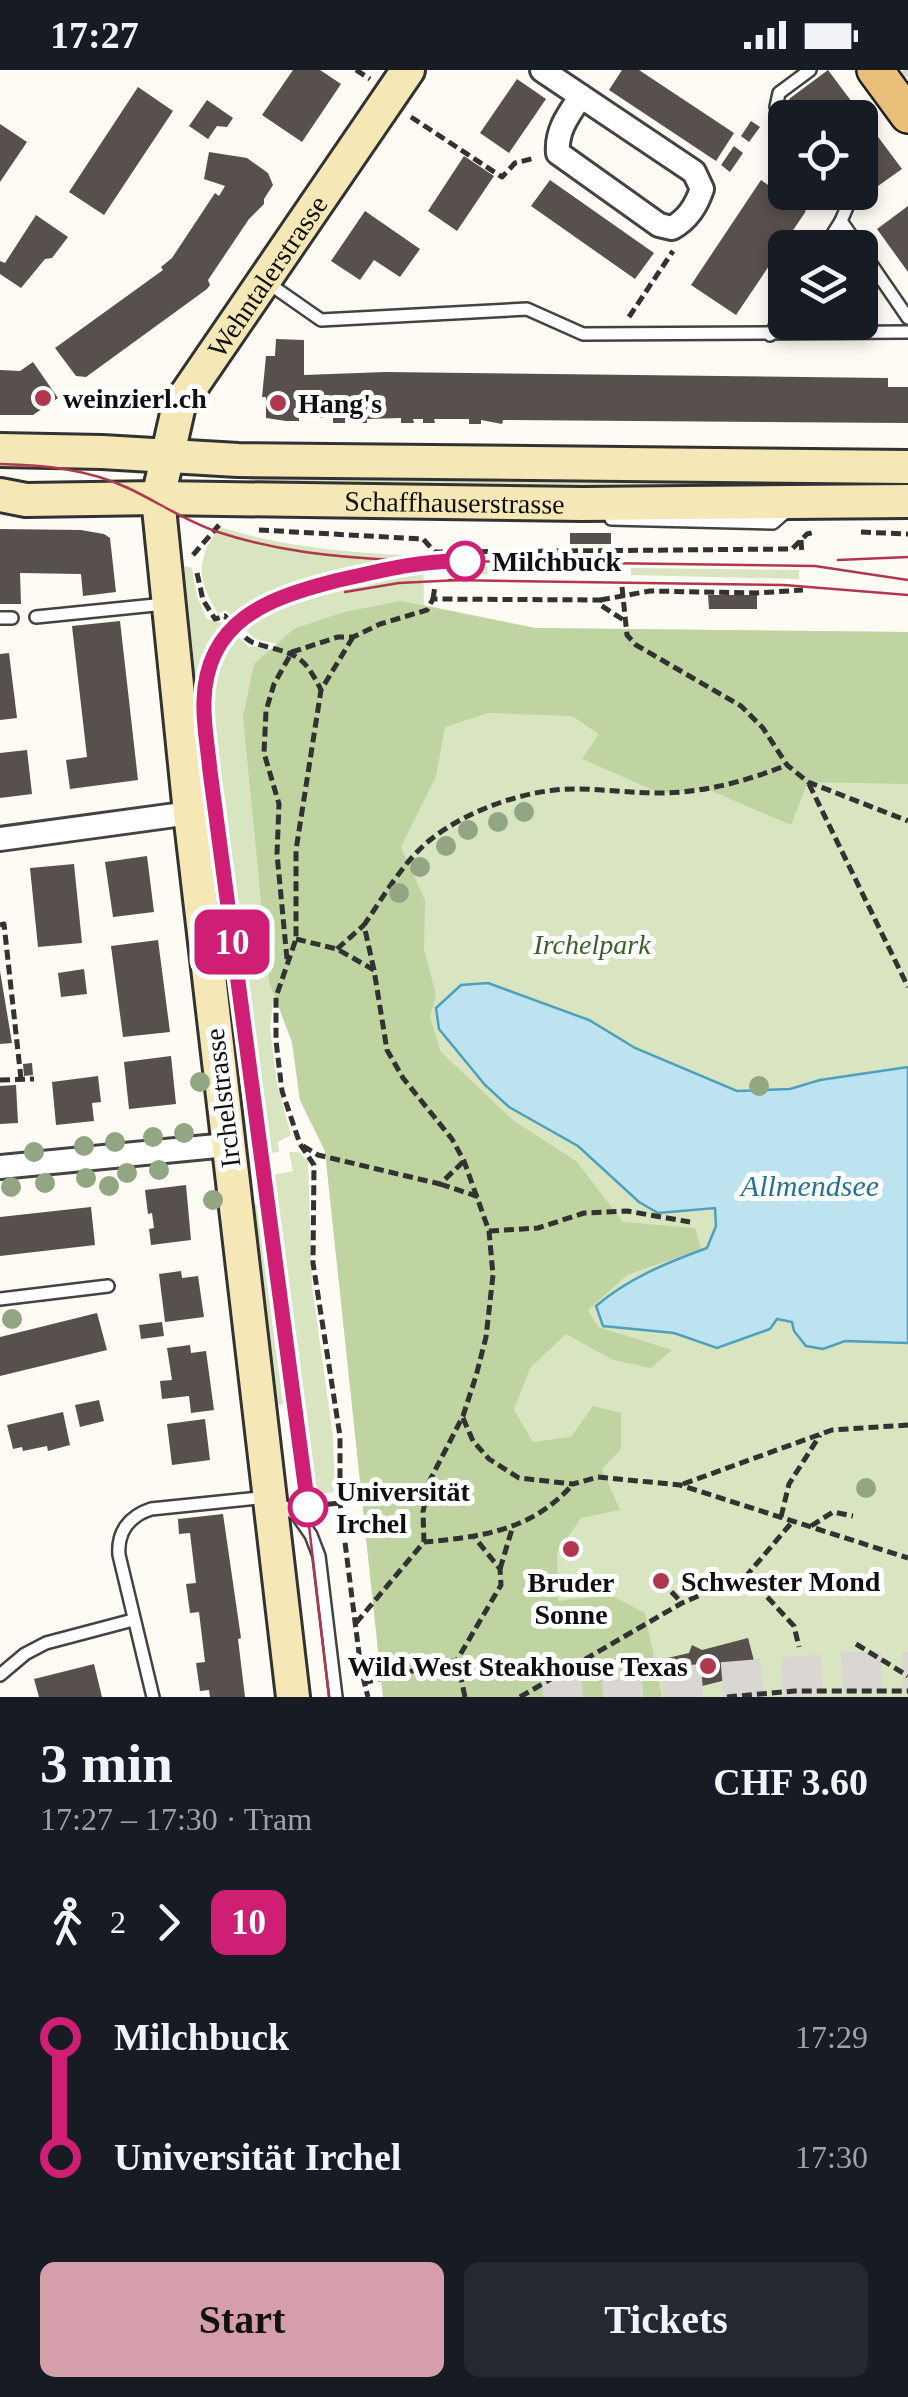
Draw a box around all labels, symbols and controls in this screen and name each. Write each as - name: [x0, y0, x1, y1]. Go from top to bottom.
- text: 17:27: [50, 14, 139, 56]
- map controls: [768, 100, 878, 340]
- button: locate: [768, 100, 878, 210]
- street label: Wehntalerstrasse: [201, 190, 334, 363]
- button: layers: [768, 230, 878, 340]
- place label: weinzierl.ch: [63, 383, 207, 414]
- marker: weinzierl.ch: [32, 387, 54, 409]
- place label: Hang's: [298, 388, 382, 419]
- marker: Hang's: [267, 392, 289, 414]
- street label: Schaffhauserstrasse: [344, 486, 565, 520]
- marker: Milchbuck: [446, 542, 484, 580]
- place label: Milchbuck: [492, 546, 622, 577]
- line badge: 10: [187, 910, 277, 974]
- text: 10: [215, 923, 250, 962]
- park label: Irchelpark: [532, 929, 651, 960]
- street label: Irchelstrasse: [199, 1027, 246, 1169]
- water label: Allmendsee: [739, 1169, 879, 1202]
- place label: Universität Irchel: [336, 1476, 470, 1539]
- marker: Universität Irchel: [289, 1488, 327, 1526]
- marker: Bruder Sonne: [560, 1538, 582, 1560]
- place label: Schwester Mond: [681, 1566, 881, 1597]
- place label: Bruder Sonne: [527, 1567, 615, 1630]
- marker: Schwester Mond: [650, 1570, 672, 1592]
- place label: Wild West Steakhouse Texas: [347, 1651, 688, 1682]
- marker: Wild West Steakhouse Texas: [697, 1655, 719, 1677]
- text: 3 min: [40, 1733, 173, 1794]
- text: CHF 3.60: [713, 1761, 868, 1803]
- text: 17:27 – 17:30 · Tram: [40, 1801, 312, 1837]
- icon: walk: [40, 1895, 95, 1950]
- icon: forward: [141, 1895, 196, 1950]
- text: 10: [231, 1903, 266, 1942]
- text: 2: [110, 1904, 126, 1940]
- text: Milchbuck: [114, 2016, 289, 2058]
- text: 17:29: [795, 2019, 868, 2055]
- text: Universität Irchel: [114, 2136, 401, 2178]
- text: 17:30: [795, 2139, 868, 2175]
- button: Start: [40, 2262, 444, 2377]
- button: Tickets: [464, 2262, 868, 2377]

